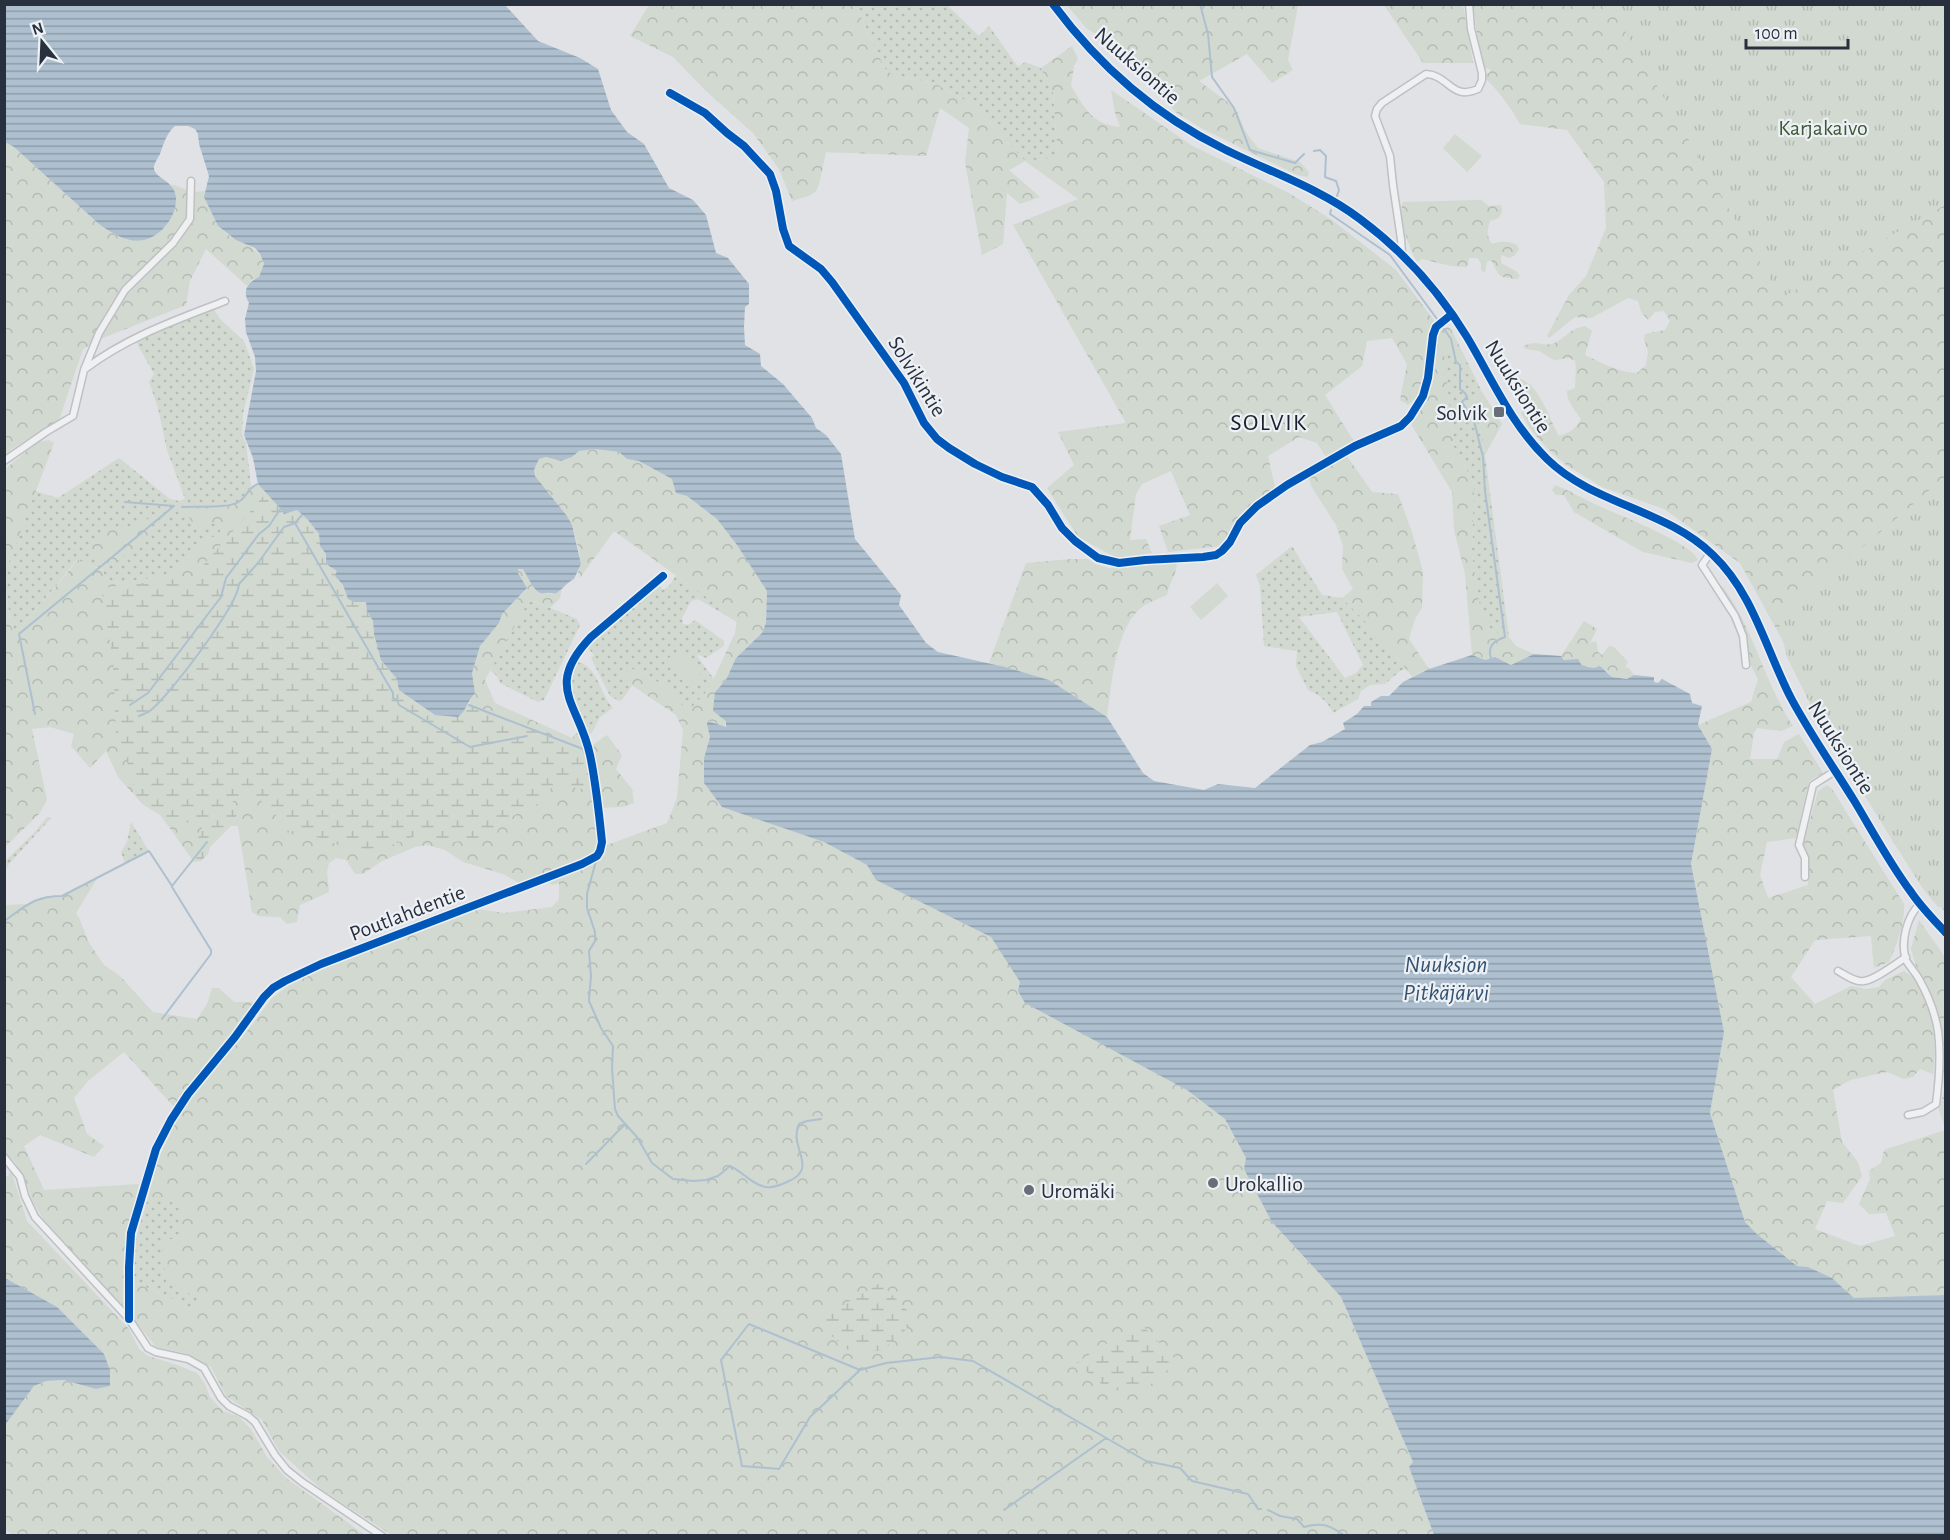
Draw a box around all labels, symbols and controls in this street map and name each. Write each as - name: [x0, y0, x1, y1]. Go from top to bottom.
- north arrow: [12, 12, 72, 72]
- scale bar: [1746, 12, 1848, 50]
- text: N: [30, 19, 45, 38]
- street label: Nuuksiontie: [1090, 23, 1184, 109]
- text: 100 m: [1755, 25, 1798, 43]
- park label: Karjakaivo: [1778, 117, 1868, 139]
- street label: Solvikintie: [884, 333, 950, 421]
- street label: Nuuksiontie: [1481, 336, 1555, 437]
- place label: Solvik: [1436, 402, 1487, 424]
- marker: Solvik: [1492, 405, 1506, 419]
- district label: SOLVIK: [1230, 411, 1308, 435]
- street label: Nuuksiontie: [1804, 697, 1878, 798]
- street label: Poutlahdentie: [346, 881, 468, 945]
- water label: Nuuksion Pitkäjärvi: [1403, 953, 1489, 1005]
- place label: Urokallio: [1225, 1173, 1303, 1195]
- marker: Urokallio: [1206, 1176, 1220, 1190]
- place label: Uromäki: [1041, 1180, 1115, 1202]
- marker: Uromäki: [1022, 1183, 1036, 1197]

